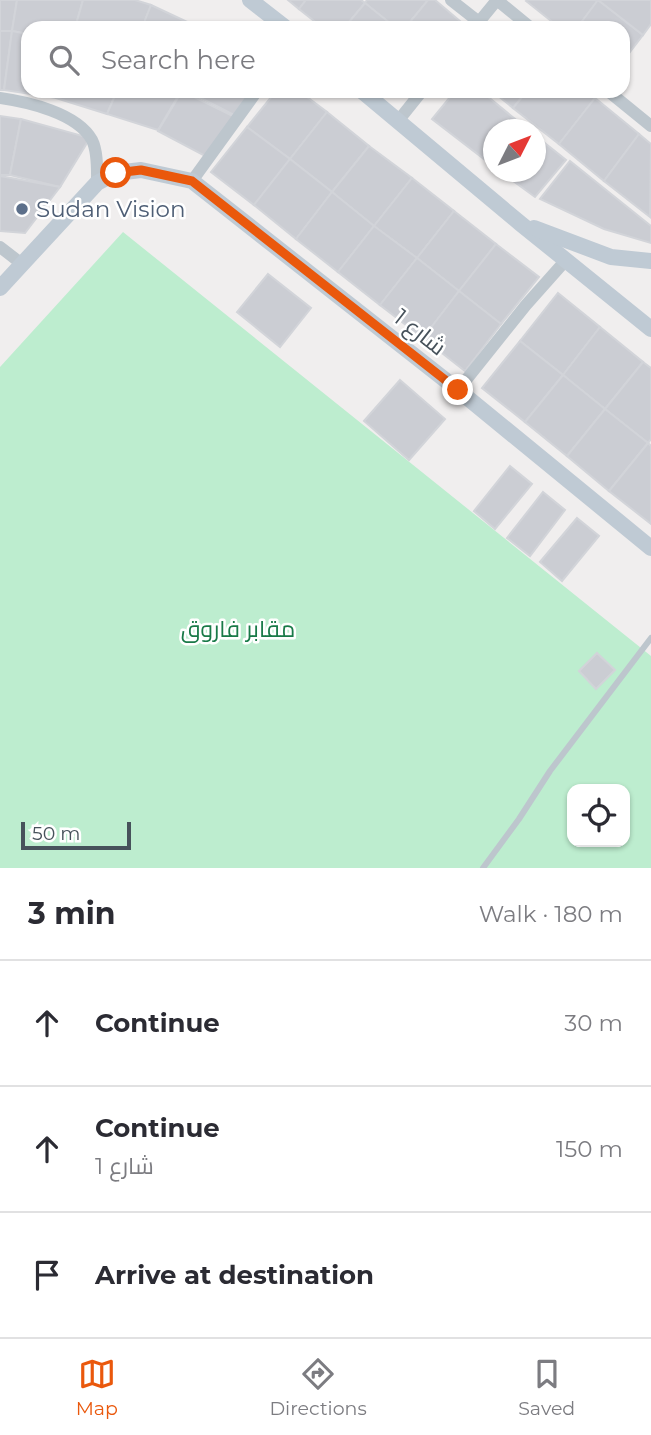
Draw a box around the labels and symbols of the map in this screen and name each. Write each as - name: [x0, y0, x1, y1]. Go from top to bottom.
- north arrow: [483, 119, 546, 182]
- route start: [100, 157, 131, 188]
- place label: Sudan Vision: [36, 195, 186, 223]
- marker: Sudan Vision: [14, 201, 30, 217]
- street label: شارع 1: [387, 303, 452, 363]
- route end: [442, 374, 473, 405]
- park label: مقابر فاروق: [181, 615, 295, 643]
- scale bar: [21, 819, 131, 851]

